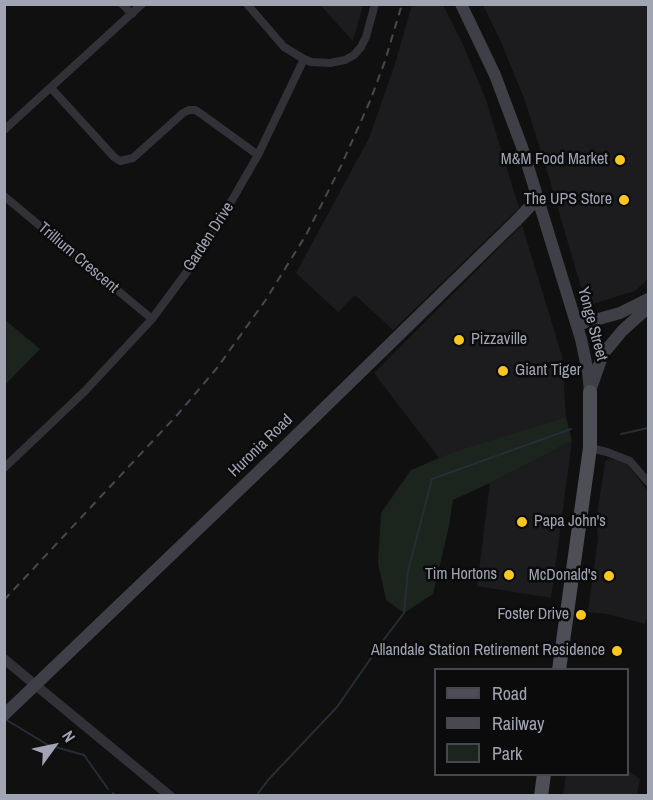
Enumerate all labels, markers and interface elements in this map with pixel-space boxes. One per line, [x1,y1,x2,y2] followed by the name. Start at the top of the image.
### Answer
[501,150,608,170] place label: M&M Food Market
[613,153,627,167] marker: M&M Food Market
[524,190,612,210] place label: The UPS Store
[617,193,631,207] marker: The UPS Store
[180,199,238,275] street label: Garden Drive
[34,219,122,297] street label: Trillium Crescent
[573,285,611,363] street label: Yonge Street
[471,330,527,350] place label: Pizzaville
[452,333,466,347] marker: Pizzaville
[515,361,581,381] place label: Giant Tiger
[496,364,510,378] marker: Giant Tiger
[225,411,297,481] street label: Huronia Road
[534,512,606,532] place label: Papa John's
[515,515,529,529] marker: Papa John's
[425,565,497,585] place label: Tim Hortons
[529,566,597,586] place label: McDonald's
[502,568,516,582] marker: Tim Hortons
[602,569,616,583] marker: McDonald's
[497,605,569,625] place label: Foster Drive
[574,608,588,622] marker: Foster Drive
[371,641,605,661] place label: Allandale Station Retirement Residence
[610,644,624,658] marker: Allandale Station Retirement Residence
[434,668,629,776] legend
[492,681,527,706] text: Road
[492,711,545,736] text: Railway
[24,716,84,776] north arrow
[57,726,81,746] text: N
[492,741,522,766] text: Park

